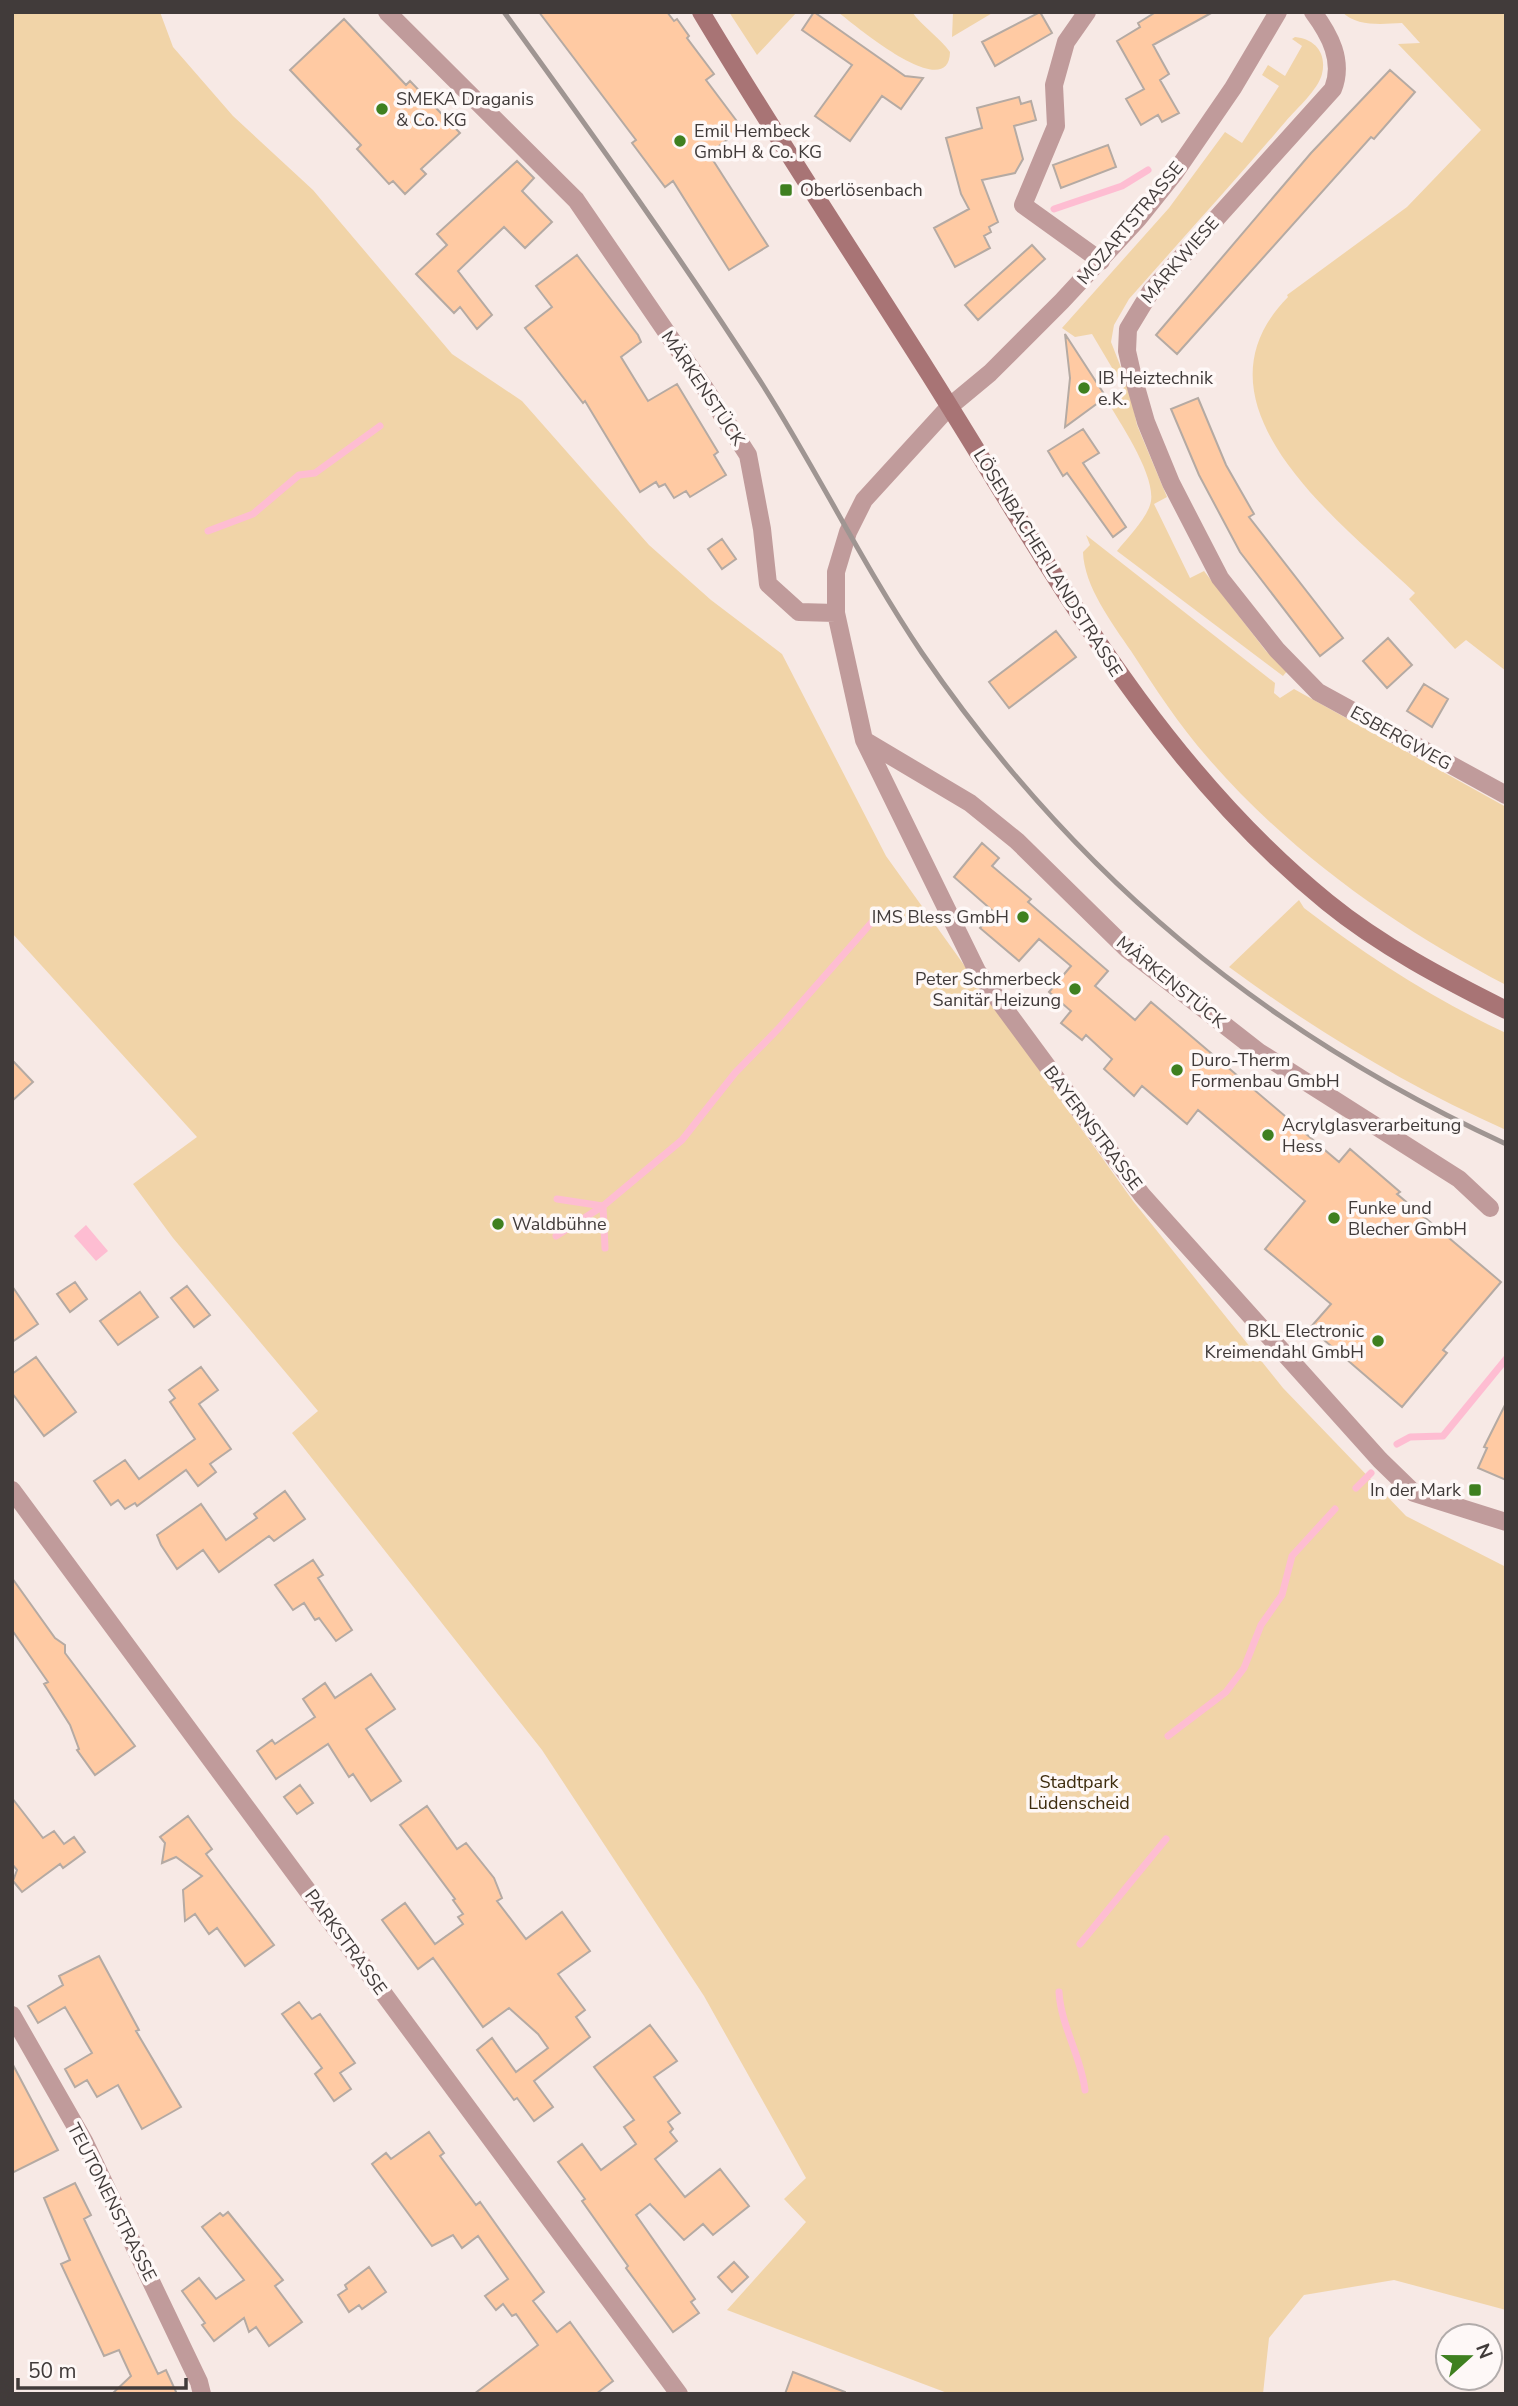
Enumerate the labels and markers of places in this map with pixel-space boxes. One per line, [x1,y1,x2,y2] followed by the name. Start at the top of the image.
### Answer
[396,87,534,132] place label: SMEKA Draganis & Co. KG
[374,101,390,117] marker: SMEKA Draganis & Co. KG
[694,119,822,164] place label: Emil Hembeck GmbH & Co. KG
[672,133,688,149] marker: Emil Hembeck GmbH & Co. KG
[800,178,923,202] place label: Oberlösenbach
[778,182,794,198] marker: Oberlösenbach
[1098,366,1214,411] place label: IB Heiztechnik e.K.
[1076,380,1092,396] marker: IB Heiztechnik e.K.
[872,905,1009,929] place label: IMS Bless GmbH
[1015,909,1031,925] marker: IMS Bless GmbH
[915,967,1062,1012] place label: Peter Schmerbeck Sanitär Heizung
[1067,981,1083,997] marker: Peter Schmerbeck Sanitär Heizung
[1191,1048,1340,1093] place label: Duro-Therm Formenbau GmbH
[1169,1062,1185,1078] marker: Duro-Therm Formenbau GmbH
[1282,1113,1461,1158] place label: Acrylglasverarbeitung Hess
[1260,1127,1276,1143] marker: Acrylglasverarbeitung Hess
[1348,1196,1467,1241] place label: Funke und Blecher GmbH
[1326,1210,1342,1226] marker: Funke und Blecher GmbH
[512,1212,607,1236] place label: Waldbühne
[490,1216,506,1232] marker: Waldbühne
[1205,1319,1364,1364] place label: BKL Electronic Kreimendahl GmbH
[1370,1333,1386,1349] marker: BKL Electronic Kreimendahl GmbH
[1370,1478,1462,1502] place label: In der Mark
[1467,1482,1483,1498] marker: In der Mark

